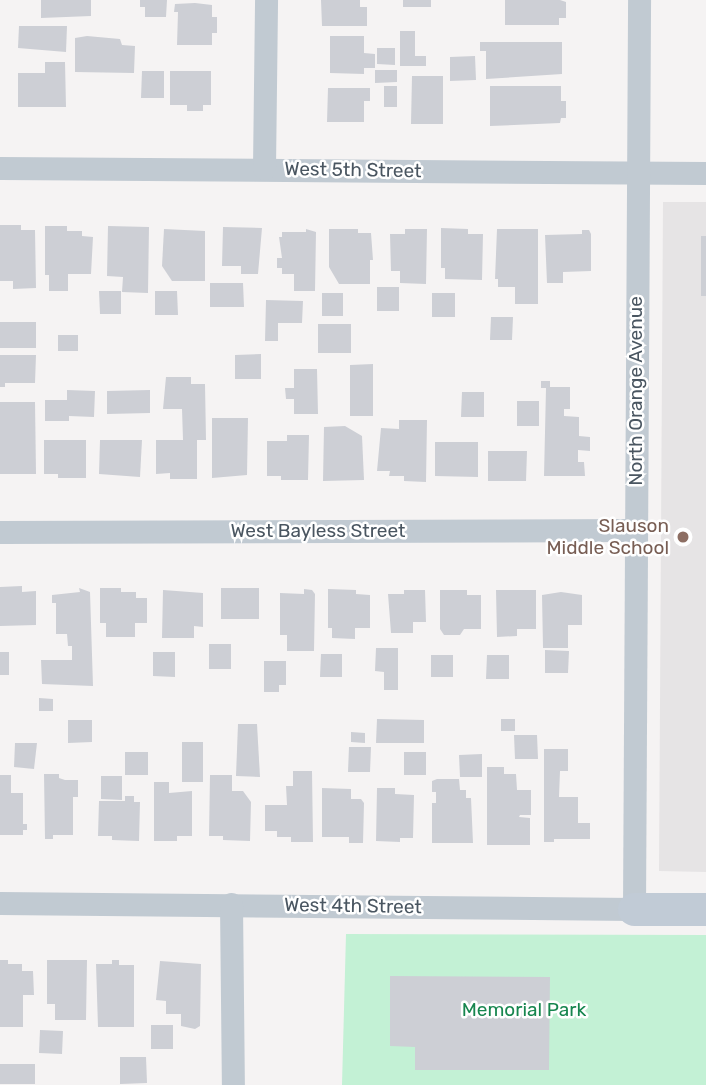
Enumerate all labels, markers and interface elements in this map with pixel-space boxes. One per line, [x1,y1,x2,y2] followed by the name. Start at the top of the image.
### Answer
[284,157,422,183] street label: West 5th Street
[625,296,647,486] street label: North Orange Avenue
[546,515,669,559] place label: Slauson Middle School
[231,520,405,542] street label: West Bayless Street
[675,529,691,545] marker: Slauson Middle School
[284,893,422,919] street label: West 4th Street
[462,999,586,1021] park label: Memorial Park

